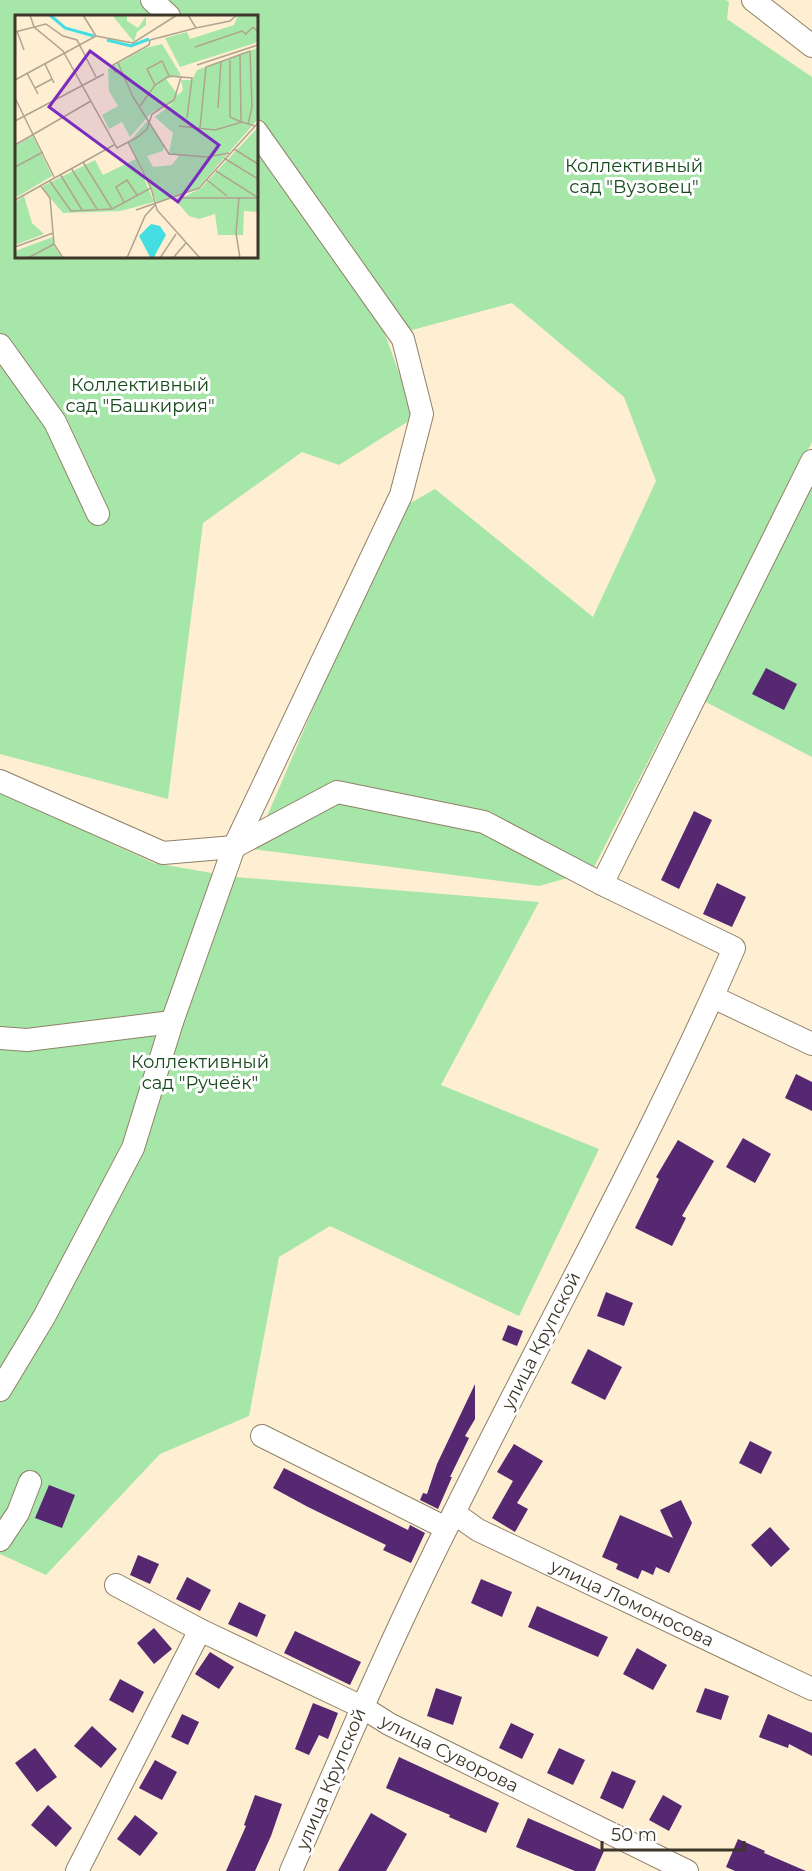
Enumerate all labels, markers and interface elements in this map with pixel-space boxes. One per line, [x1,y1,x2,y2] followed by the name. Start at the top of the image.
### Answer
[15,15,258,258] inset map
[565,155,703,198] park label: Коллективный сад "Вузовец"
[65,374,215,417] park label: Коллективный сад "Башкирия"
[131,1051,269,1094] park label: Коллективный сад "Ручеёк"
[496,1268,585,1414] street label: улица Крупской
[546,1555,717,1652] street label: улица Ломоносова
[291,1705,371,1854] street label: улица Крупской
[375,1710,522,1797] street label: улица Суворова
[602,1814,744,1852] scale bar
[611,1824,657,1846] text: 50 m

